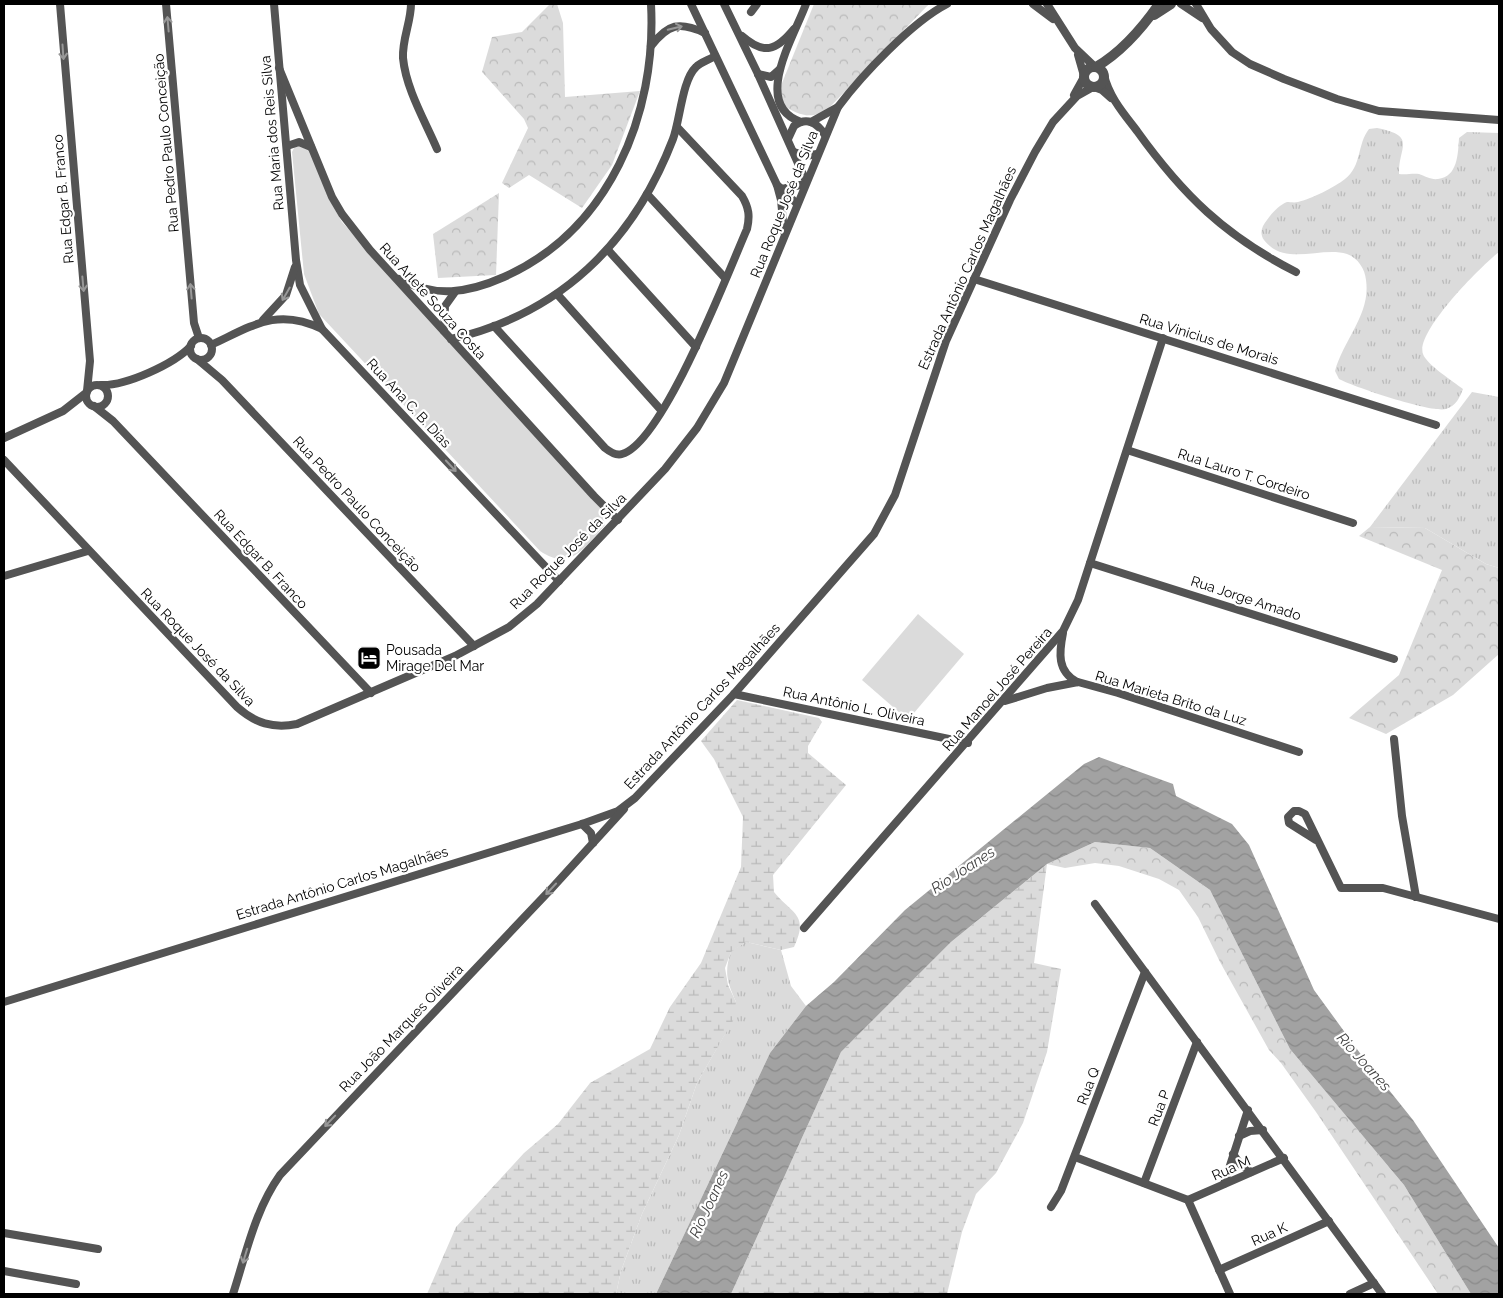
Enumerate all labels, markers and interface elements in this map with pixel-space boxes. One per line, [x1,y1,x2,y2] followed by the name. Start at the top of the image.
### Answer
[163,17,172,33] one-way arrow
[667,23,683,32] one-way arrow
[59,44,68,60] one-way arrow
[150,53,182,233] street label: Rua Pedro Paulo Conceição
[257,55,287,211] street label: Rua Maria dos Reis Silva
[747,128,821,280] street label: Rua Roque José da Silva
[49,134,77,264] street label: Rua Edgar B. Franco
[915,164,1019,372] street label: Estrada Antônio Carlos Magalhães
[377,240,489,362] street label: Rua Arlete Souza Costa
[78,276,88,292] one-way arrow
[186,283,196,299] one-way arrow
[280,286,290,300] one-way arrow
[1138,310,1281,368] street label: Rua Vinicius de Morais
[364,355,454,451] street label: Rua Ana C. B. Dias
[290,433,424,575] street label: Rua Pedro Paulo Conceição
[1176,445,1312,503] street label: Rua Lauro T. Cordeiro
[445,460,457,472] one-way arrow
[507,490,629,612] street label: Rua Roque José da Silva
[211,506,311,612] street label: Rua Edgar B. Franco
[1189,573,1303,623] street label: Rua Jorge Amado
[138,585,258,709] street label: Rua Roque José da Silva
[621,620,783,792] street label: Estrada Antônio Carlos Magalhães
[939,624,1055,754] street label: Rua Manoel José Pereira
[386,642,484,674] place label: Pousada Mirage Del Mar
[356,645,382,671] hotel icon: Pousada Mirage Del Mar
[1093,667,1249,729] street label: Rua Marieta Brito da Luz
[782,683,926,729] street label: Rua Antônio L. Oliveira
[234,843,450,923] street label: Estrada Antônio Carlos Magalhães
[928,843,998,897] water label: Rio Joanes
[545,883,557,896] one-way arrow
[336,961,466,1095] street label: Rua João Marques Oliveira
[1333,1029,1395,1095] water label: Rio Joanes
[1074,1065,1102,1107] street label: Rua Q
[1145,1087,1173,1128] street label: Rua P
[324,1114,336,1127] one-way arrow
[1209,1152,1253,1184] street label: Rua M
[686,1167,732,1241] water label: Rio Joanes
[1249,1219,1289,1249] street label: Rua K
[240,1247,250,1263] one-way arrow

